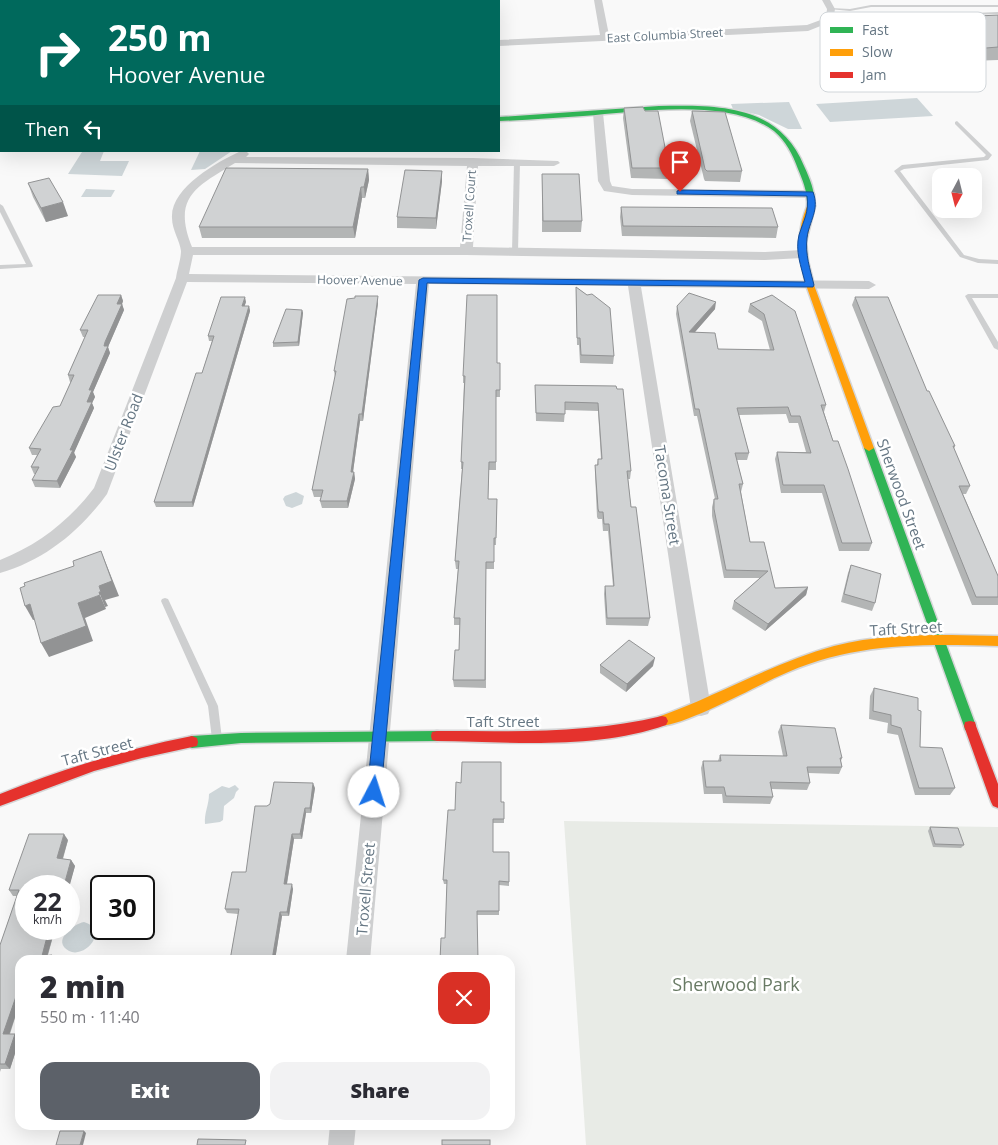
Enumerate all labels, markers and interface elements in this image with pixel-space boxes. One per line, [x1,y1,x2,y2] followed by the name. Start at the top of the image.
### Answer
[820,12,986,92] legend
[108,14,212,61] text: 250 m
[25,20,90,85] icon: right
[862,20,889,39] text: Fast
[606,23,724,47] street label: East Columbia Street
[862,42,893,61] text: Slow
[108,59,265,89] text: Hoover Avenue
[860,65,887,84] text: Jam
[79,115,107,143] icon: left
[25,116,69,142] text: Then
[659,141,701,192] pin
[666,148,694,176] icon: arrive
[932,168,982,218] north arrow
[932,168,982,218] map controls
[458,169,480,243] street label: Troxell Court
[317,271,403,289] street label: Hoover Avenue
[99,390,147,474] street label: Ulster Road
[873,436,931,552] street label: Sherwood Street
[650,444,686,546] street label: Tacoma Street
[869,616,943,640] street label: Taft Street
[467,711,539,731] street label: Taft Street
[59,732,135,770] street label: Taft Street
[347,765,399,817] position arrow
[351,842,379,936] street label: Troxell Street
[90,875,155,940] speed limit sign: 30
[33,884,62,918] text: 22
[33,911,62,928] text: km/h
[40,966,125,1007] text: 2 min
[438,972,490,1024] button: close
[672,972,800,996] park label: Sherwood Park
[40,1006,140,1028] text: 550 m · 11:40
[40,1062,260,1120] button: Exit
[270,1062,490,1120] button: Share

